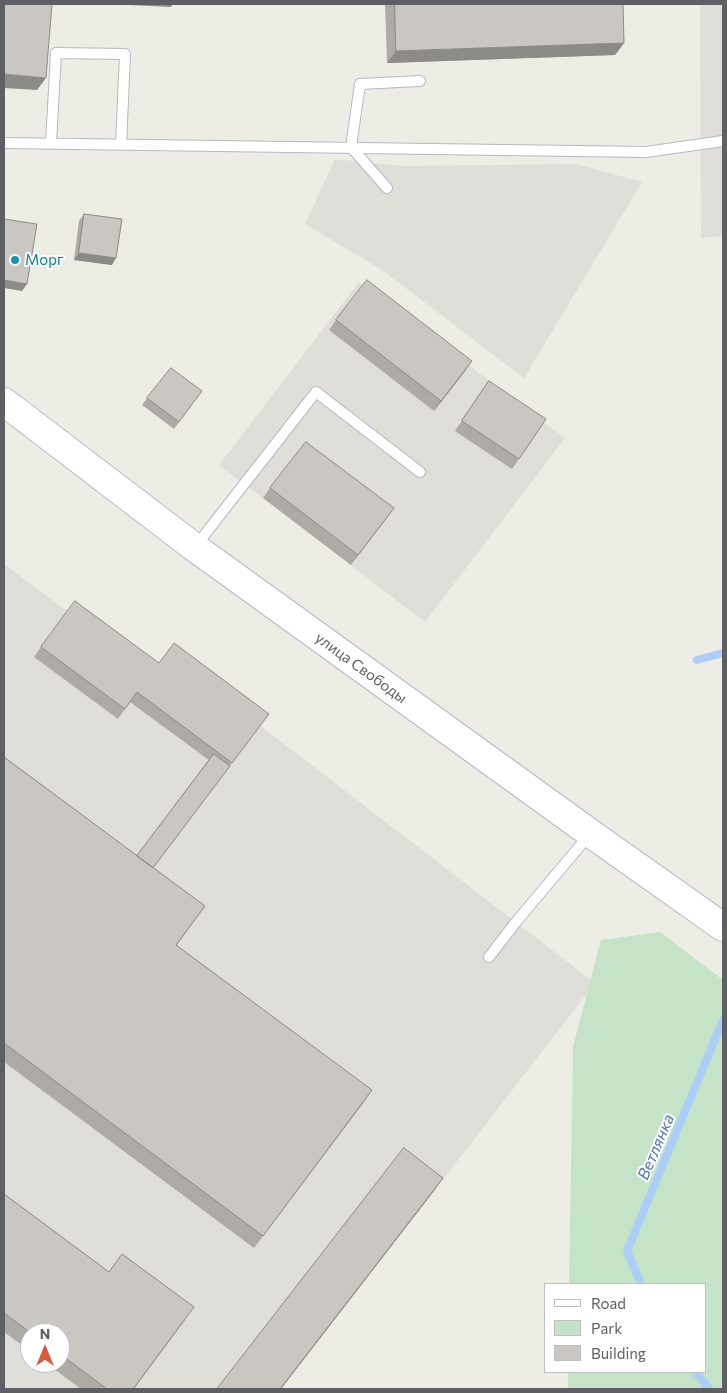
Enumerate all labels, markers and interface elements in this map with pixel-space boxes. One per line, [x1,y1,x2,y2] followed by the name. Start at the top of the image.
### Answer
[25,251,64,269] place label: Морг
[9,254,21,266] marker: Морг
[312,629,410,707] street label: улица Свободы
[634,1111,678,1183] water label: Ветлянка
[544,1283,707,1373] legend
[591,1294,626,1312] text: Road
[591,1319,622,1337] text: Park
[20,1323,70,1373] north arrow
[40,1325,50,1342] text: N
[591,1344,646,1362] text: Building

